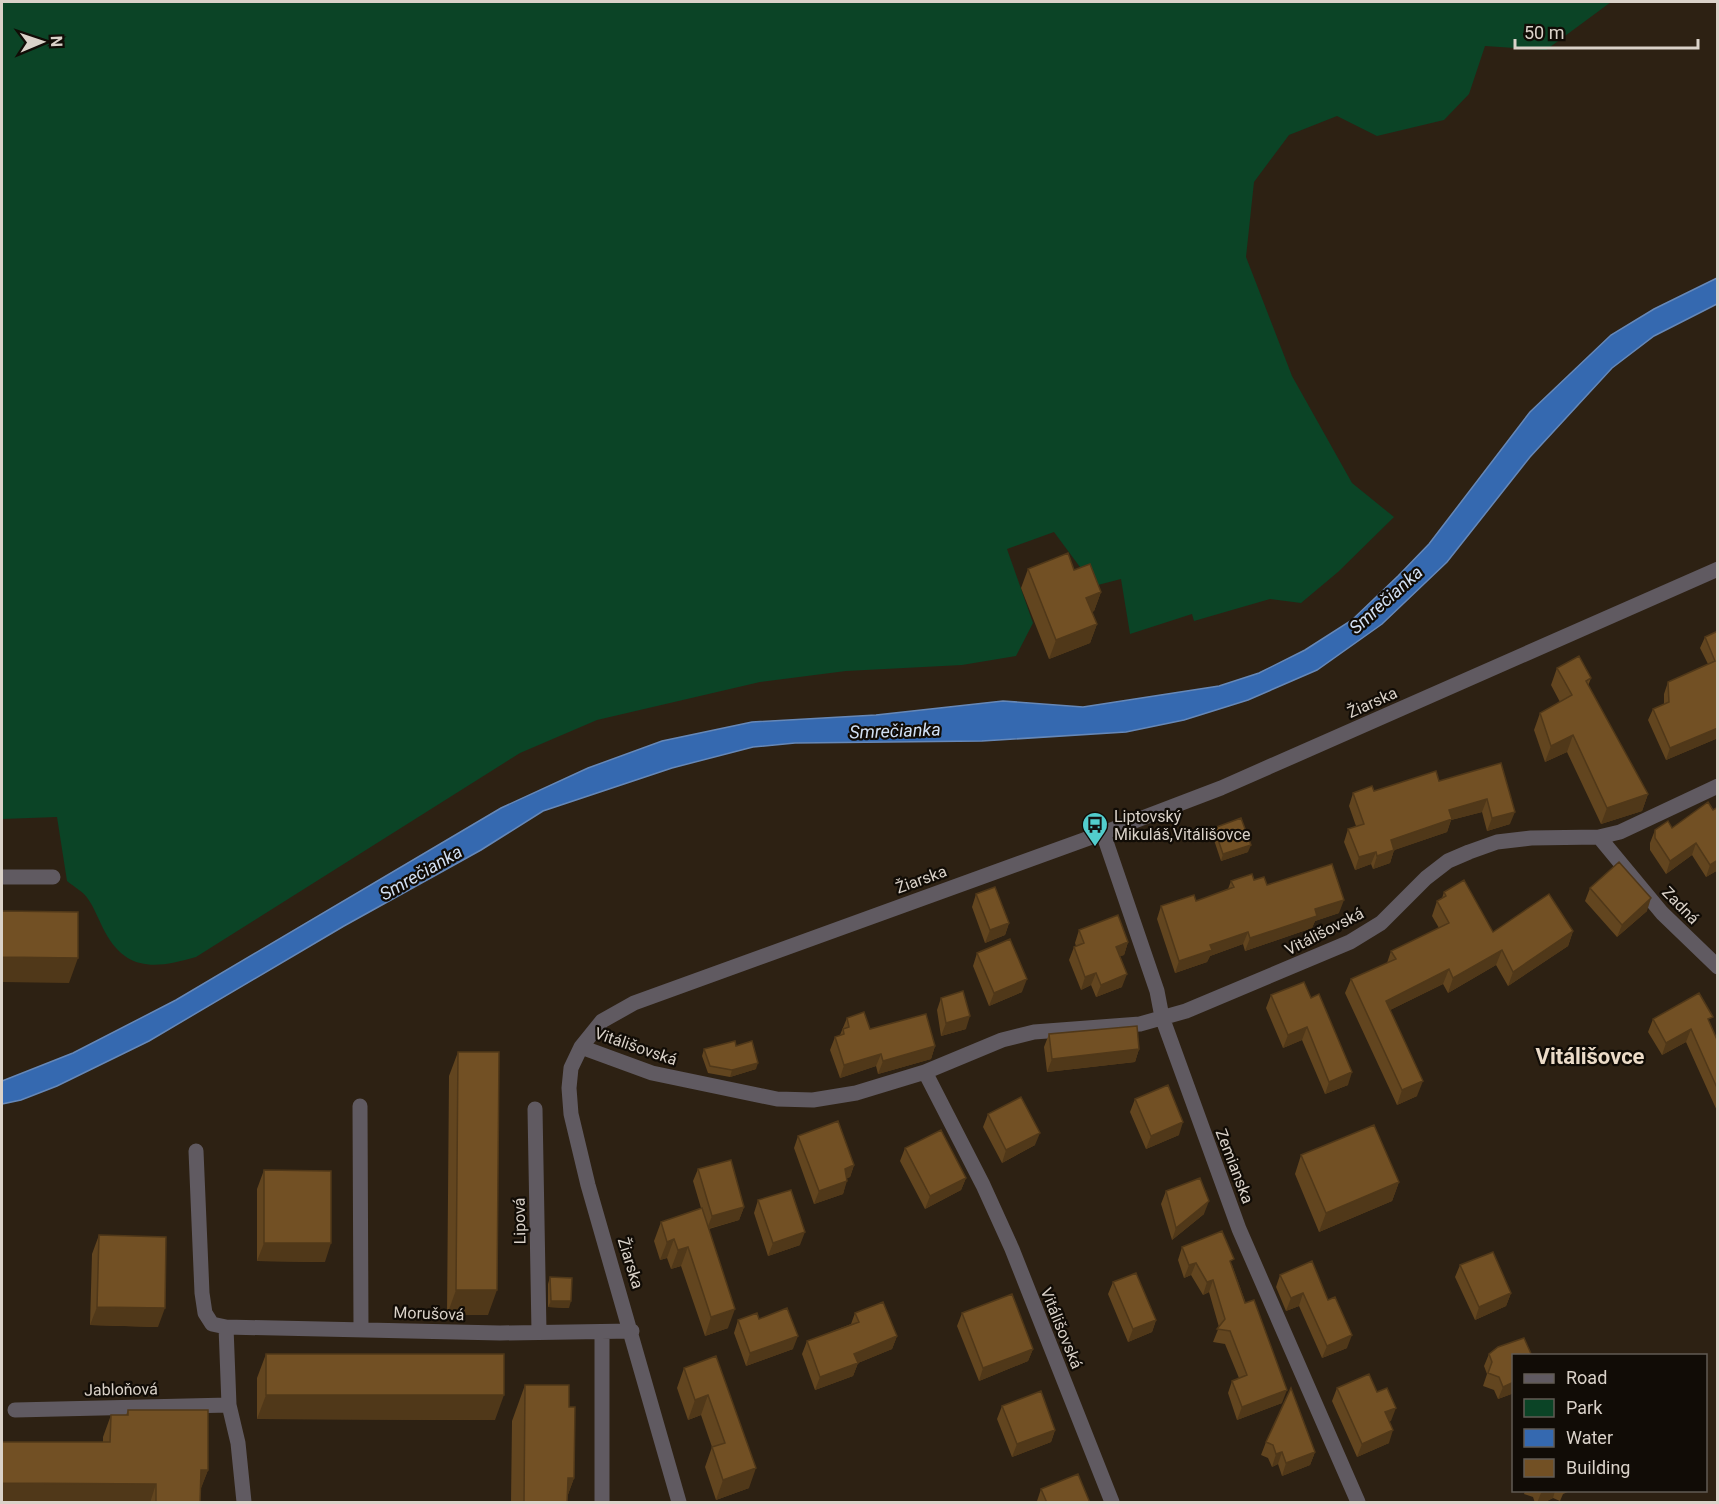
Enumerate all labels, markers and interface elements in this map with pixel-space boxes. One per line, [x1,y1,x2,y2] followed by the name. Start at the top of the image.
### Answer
[12,12,72,72] north arrow
[1515,12,1698,50] scale bar
[1524,22,1564,43] text: 50 m
[47,36,66,47] text: N
[1345,561,1427,638] water label: Smrečianka
[1344,683,1400,722] street label: Žiarska
[849,718,941,743] water label: Smrečianka
[1114,807,1250,844] place label: Liptovský Mikuláš,Vitálišovce
[1080,810,1110,848] bus stop icon: Liptovský Mikuláš,Vitálišovce
[376,841,466,905] water label: Smrečianka
[893,862,949,897] street label: Žiarska
[1658,883,1703,928] street label: Zadná
[1282,903,1367,959] street label: Vitálišovská
[592,1024,680,1069] street label: Vitálišovská
[1536,1044,1645,1069] district label: Vitálišovce
[1212,1126,1257,1206] street label: Zemianska
[510,1197,529,1245] street label: Lipová
[614,1235,647,1291] street label: Žiarska
[1037,1285,1086,1372] street label: Vitálišovská
[393,1303,465,1324] street label: Morušová
[1512,1354,1707,1492] legend
[1566,1367,1607,1388] text: Road
[84,1379,158,1400] street label: Jabloňová
[1566,1397,1603,1418] text: Park
[1566,1427,1613,1448] text: Water
[1566,1457,1630,1478] text: Building

